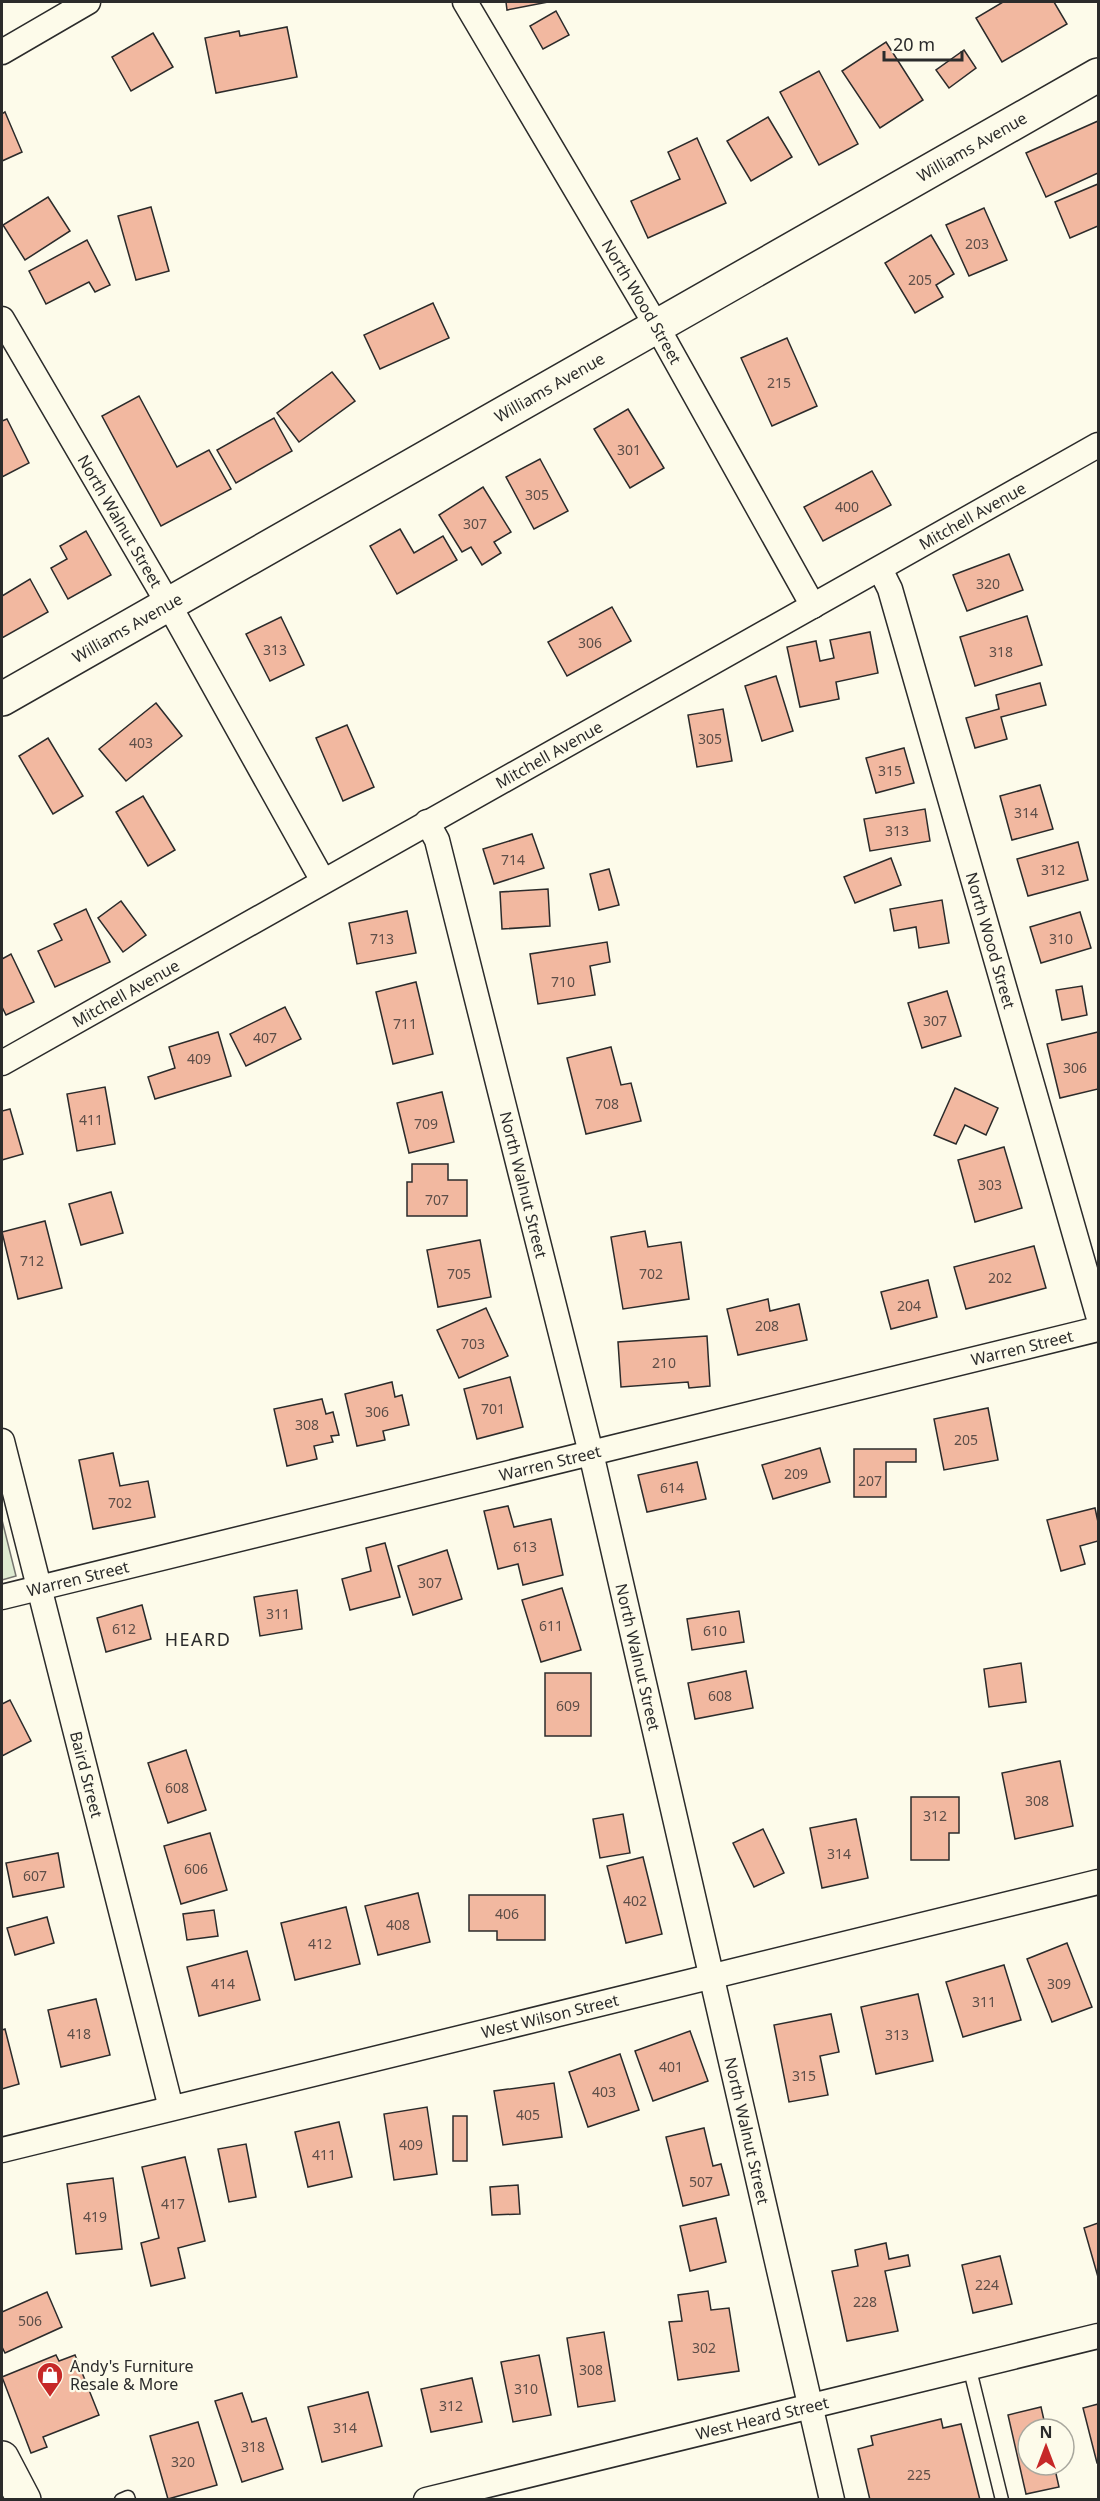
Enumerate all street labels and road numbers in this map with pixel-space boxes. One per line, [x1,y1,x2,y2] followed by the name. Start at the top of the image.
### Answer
[913,107,1031,187] street label: Williams Avenue
[597,235,687,368] street label: North Wood Street
[490,347,609,427] street label: Williams Avenue
[73,451,168,592] street label: North Walnut Street
[915,477,1030,555] street label: Mitchell Avenue
[68,588,186,668] street label: Williams Avenue
[491,716,607,794] street label: Mitchell Avenue
[961,870,1021,1012] street label: North Wood Street
[68,954,183,1032] street label: Mitchell Avenue
[495,1109,553,1261] street label: North Walnut Street
[969,1324,1075,1371] street label: Warren Street
[497,1440,603,1486] street label: Warren Street
[25,1555,131,1602] street label: Warren Street
[610,1581,666,1733] street label: North Walnut Street
[65,1729,108,1820] street label: Baird Street
[479,1989,621,2043] street label: West Wilson Street
[719,2055,775,2207] street label: North Walnut Street
[693,2391,831,2445] street label: West Heard Street

